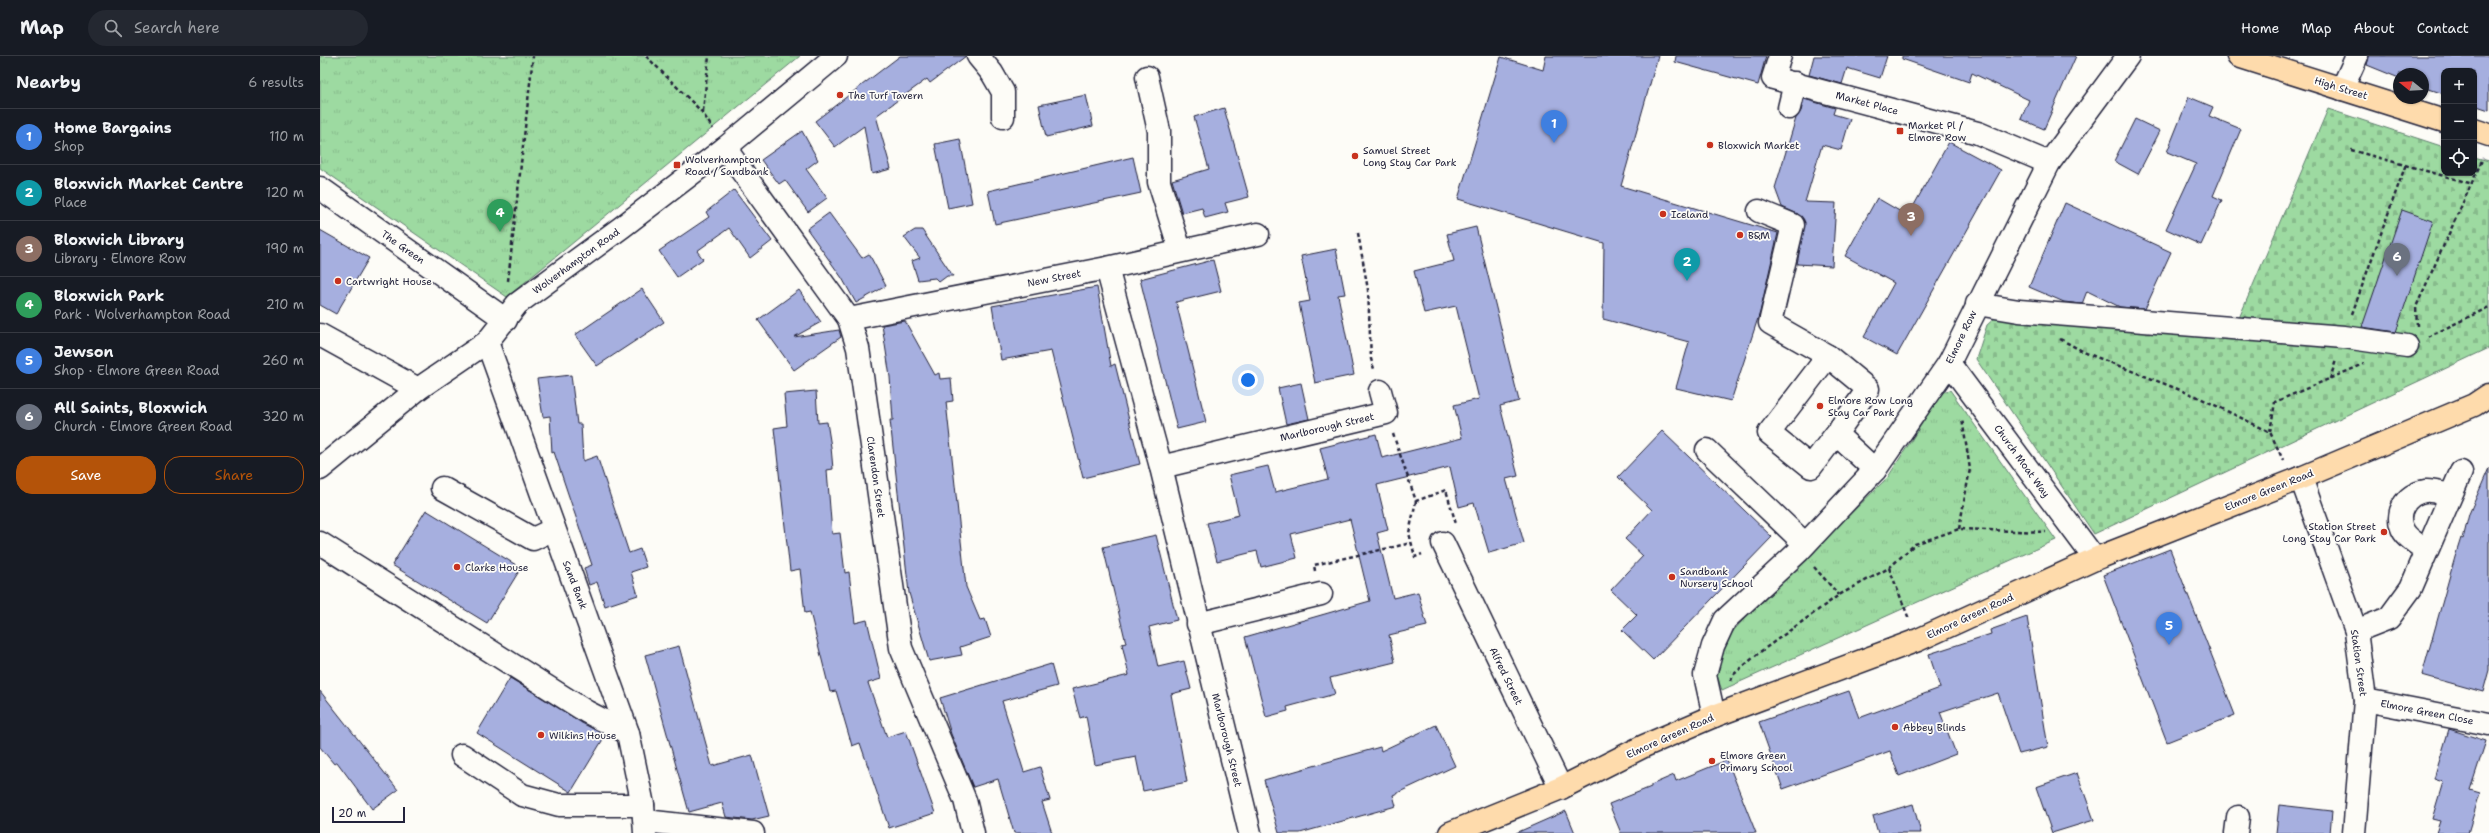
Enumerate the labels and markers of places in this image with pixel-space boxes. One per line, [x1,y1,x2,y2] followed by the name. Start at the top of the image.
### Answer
[848,89,923,102] place label: The Turf Tavern
[835,90,845,100] marker: The Turf Tavern
[1541,110,1567,143] pin: 1
[1908,119,1966,144] place label: Market Pl / Elmore Row
[1895,126,1905,136] marker: Market Pl / Elmore Row
[1718,139,1799,152] place label: Bloxwich Market
[1705,140,1715,150] marker: Bloxwich Market
[1363,144,1457,169] place label: Samuel Street Long Stay Car Park
[1350,151,1360,161] marker: Samuel Street Long Stay Car Park
[685,153,769,178] place label: Wolverhampton Road / Sandbank
[672,160,682,170] marker: Wolverhampton Road / Sandbank
[487,199,513,232] pin: 4
[1898,203,1924,236] pin: 3
[1671,208,1709,221] place label: Iceland
[1658,209,1668,219] marker: Iceland
[1748,229,1770,242] place label: B&M
[1735,230,1745,240] marker: B&M
[2384,243,2410,276] pin: 6
[1674,248,1700,281] pin: 2
[346,275,432,288] place label: Cartwright House
[333,276,343,286] marker: Cartwright House
[1828,394,1913,419] place label: Elmore Row Long Stay Car Park
[1815,401,1825,411] marker: Elmore Row Long Stay Car Park
[2283,520,2376,545] place label: Station Street Long Stay Car Park
[2379,527,2389,537] marker: Station Street Long Stay Car Park
[465,561,529,574] place label: Clarke House
[452,562,462,572] marker: Clarke House
[1680,565,1753,590] place label: Sandbank Nursery School
[1667,572,1677,582] marker: Sandbank Nursery School
[2156,612,2182,645] pin: 5
[1903,721,1966,734] place label: Abbey Blinds
[1890,722,1900,732] marker: Abbey Blinds
[549,729,617,742] place label: Wilkins House
[536,730,546,740] marker: Wilkins House
[1720,749,1792,774] place label: Elmore Green Primary School
[1707,756,1717,766] marker: Elmore Green Primary School

